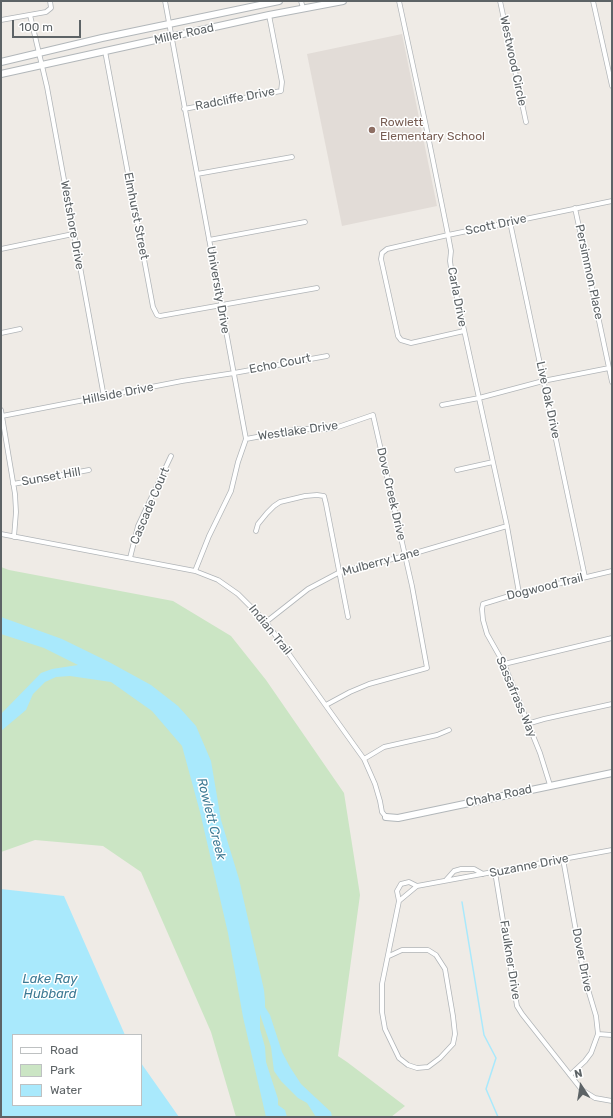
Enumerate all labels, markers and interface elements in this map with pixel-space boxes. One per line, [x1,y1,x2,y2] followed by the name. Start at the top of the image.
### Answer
[14,12,83,38] scale bar
[496,15,530,107] street label: Westwood Circle
[19,20,53,34] text: 100 m
[153,21,215,47] street label: Miller Road
[194,84,276,114] street label: Radcliffe Drive
[380,116,485,144] place label: Rowlett Elementary School
[367,125,377,135] marker: Rowlett Elementary School
[121,171,151,261] street label: Elmhurst Street
[57,179,87,271] street label: Westshore Drive
[464,211,528,239] street label: Scott Drive
[572,223,606,321] street label: Persimmon Place
[203,245,233,335] street label: University Drive
[444,266,470,328] street label: Carla Drive
[248,351,312,377] street label: Echo Court
[533,360,563,440] street label: Live Oak Drive
[81,380,155,408] street label: Hillside Drive
[257,418,339,444] street label: Westlake Drive
[373,446,409,542] street label: Dove Creek Drive
[20,465,82,489] street label: Sunset Hill
[127,465,173,547] street label: Cascade Court
[341,545,421,579] street label: Mulberry Lane
[505,571,585,603] street label: Dogwood Trail
[245,602,295,658] street label: Indian Trail
[493,654,539,740] street label: Sassafrass Way
[193,776,229,862] water label: Rowlett Creek
[465,782,533,810] street label: Chaha Road
[488,851,570,881] street label: Suzanne Drive
[497,919,523,1001] street label: Faulkner Drive
[569,927,595,993] street label: Dover Drive
[22,971,78,1002] water label: Lake Ray Hubbard
[12,1034,142,1106] legend
[50,1043,78,1057] text: Road
[50,1063,75,1077] text: Park
[561,1066,601,1106] north arrow
[573,1067,584,1081] text: N
[50,1083,82,1097] text: Water

